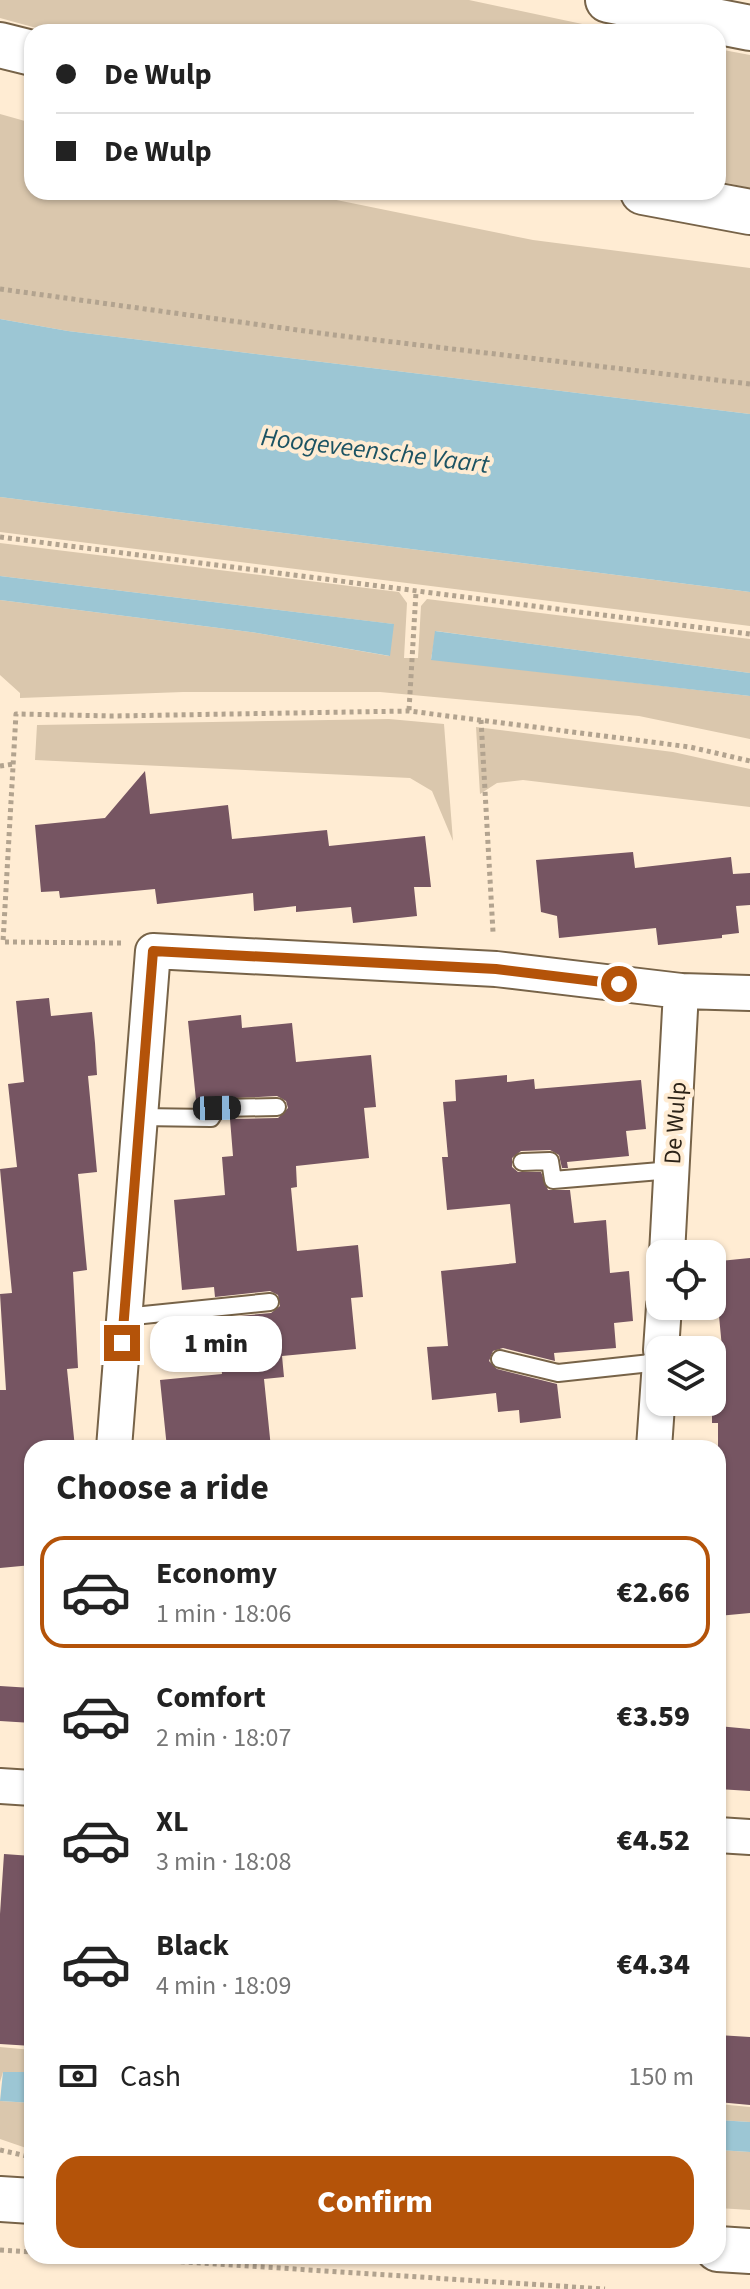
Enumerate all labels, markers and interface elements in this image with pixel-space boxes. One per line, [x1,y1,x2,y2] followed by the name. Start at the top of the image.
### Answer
[104,53,212,96] text: De Wulp
[104,130,212,173] text: De Wulp
[259,418,492,483] water label: Hoogeveensche Vaart
[601,966,637,1002] route start
[655,1081,696,1166] street label: De Wulp
[193,1096,241,1120] car
[646,1240,726,1416] map controls
[646,1240,726,1320] button: locate
[150,1315,282,1371] callout: 1 min
[104,1325,140,1361] route end
[184,1325,248,1362] text: 1 min
[646,1336,726,1416] button: layers
[56,1462,269,1513] text: Choose a ride
[156,1552,277,1595] text: Economy
[60,1556,132,1628] icon: car
[617,1571,690,1614] text: €2.66
[156,1595,291,1632] text: 1 min · 18:06
[156,1676,266,1719] text: Comfort
[60,1680,132,1752] icon: car
[617,1695,690,1738] text: €3.59
[156,1719,291,1756] text: 2 min · 18:07
[156,1800,189,1843] text: XL
[60,1804,132,1876] icon: car
[617,1819,690,1862] text: €4.52
[156,1843,291,1880] text: 3 min · 18:08
[156,1924,229,1967] text: Black
[60,1928,132,2000] icon: car
[617,1943,690,1986] text: €4.34
[156,1967,291,2004] text: 4 min · 18:09
[56,2054,100,2098] icon: cash
[120,2055,181,2098] text: Cash
[628,2058,694,2095] text: 150 m
[56,2156,694,2248] button: Confirm

